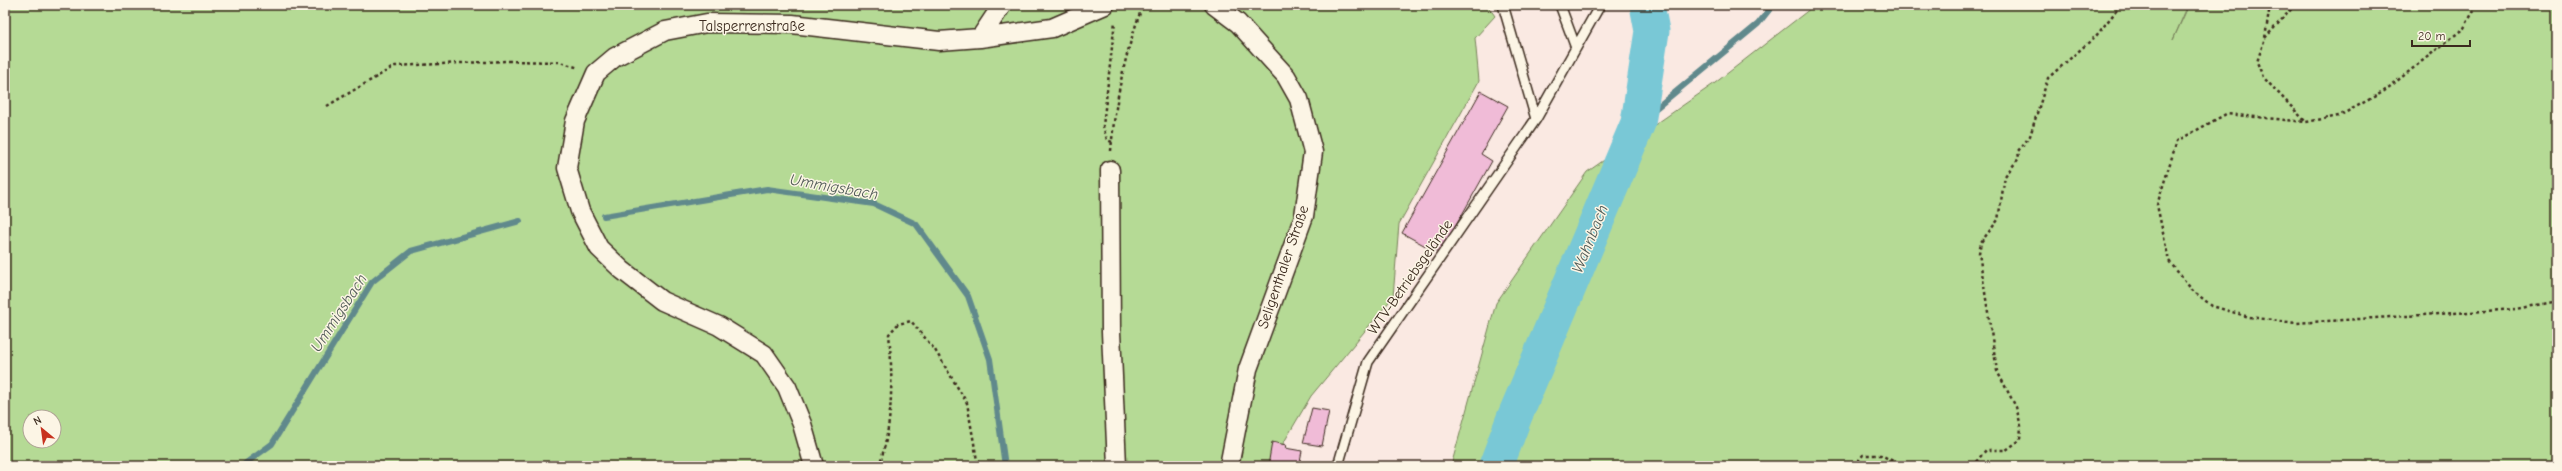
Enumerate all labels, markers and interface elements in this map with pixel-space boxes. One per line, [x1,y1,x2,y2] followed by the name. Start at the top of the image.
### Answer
[699,17,805,35] street label: Talsperrenstraße
[2412,22,2470,48] scale bar
[2418,29,2446,43] text: 20 m
[788,170,880,204] water label: Ummigsbach
[1253,202,1313,331] street label: Seligenthaler Straße
[1568,202,1612,276] water label: Wahnbach
[1364,216,1457,338] street label: WTV-Betriebsgelände
[307,271,371,355] water label: Ummigsbach
[22,409,62,449] north arrow
[31,413,44,428] text: N

